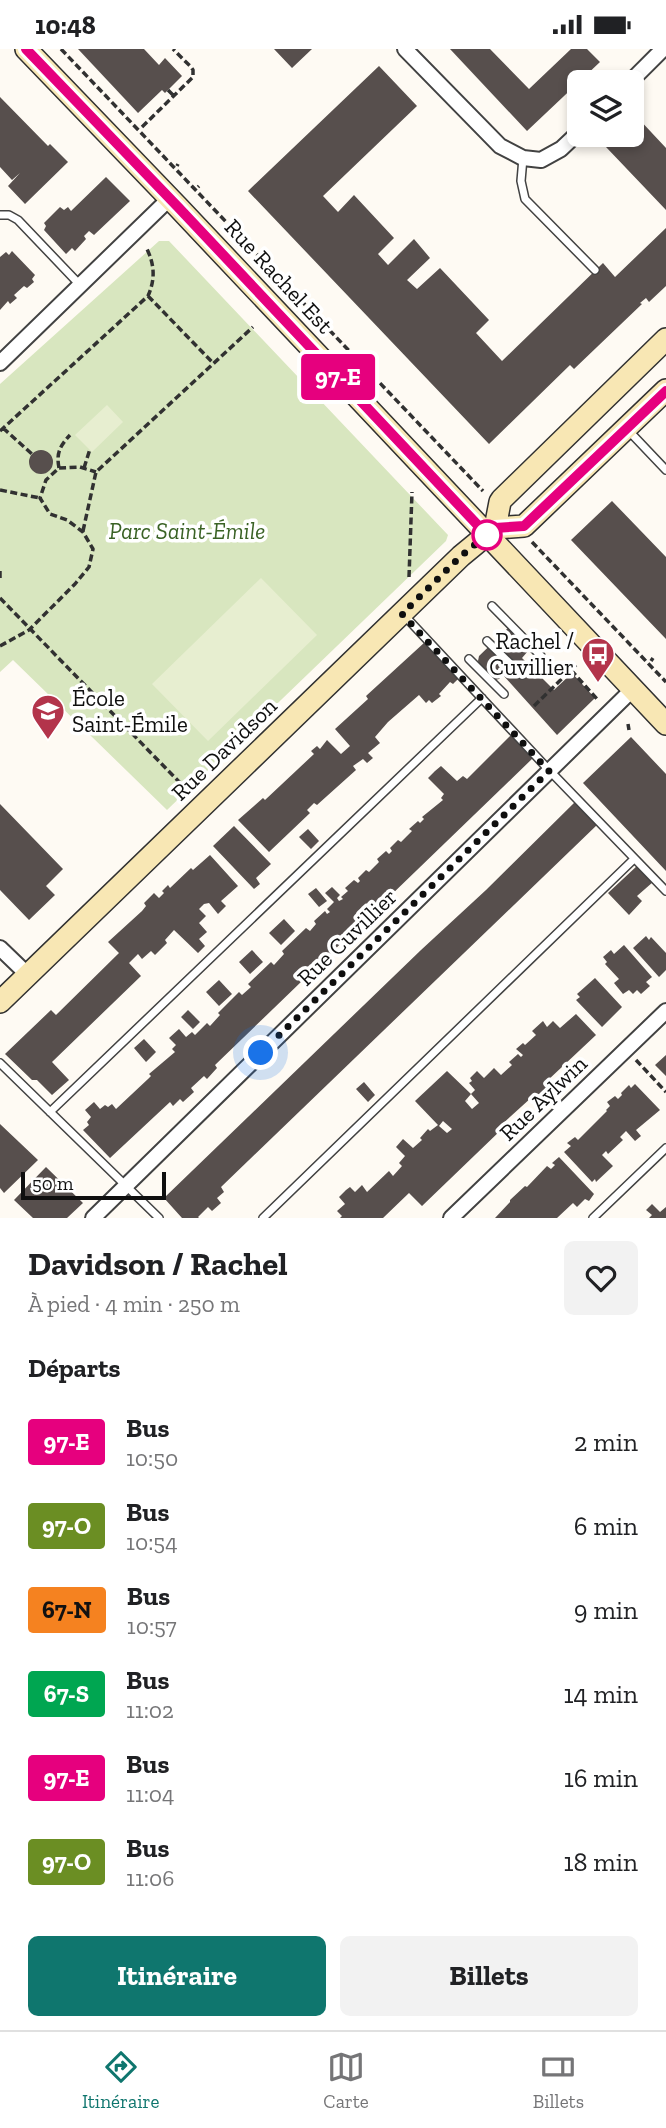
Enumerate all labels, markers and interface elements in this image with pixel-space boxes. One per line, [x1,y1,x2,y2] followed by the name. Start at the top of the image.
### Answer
[35,9,96,41] text: 10:48
[567,70,644,147] map controls
[567,70,644,147] button: layers
[219,213,339,339] street label: Rue Rachel Est
[289,354,387,400] line badge: 97-E
[315,362,361,391] text: 97-E
[109,517,265,545] park label: Parc Saint-Émile
[472,520,502,550] unlabelled marker
[489,627,574,681] place label: Rachel / Cuvillier
[579,635,617,684] bus stop icon: Rachel / Cuvillier
[72,684,188,738] place label: École Saint-Émile
[29,692,67,741] school or university icon: École Saint-Émile
[165,692,283,806] street label: Rue Davidson
[291,883,403,991] street label: Rue Cuvillier
[243,1035,278,1070] your location
[493,1049,593,1147] street label: Rue Aylwin
[21,1169,166,1201] scale bar
[32,1172,73,1195] text: 50 m
[564,1241,638,1315] button: heart
[28,1244,288,1283] text: Davidson / Rachel
[28,1290,240,1318] text: À pied · 4 min · 250 m
[28,1352,120,1384] text: Départs
[126,1412,169,1444] text: Bus
[574,1426,638,1458] text: 2 min
[44,1427,89,1456] text: 97-E
[126,1444,178,1472] text: 10:50
[126,1496,169,1528] text: Bus
[574,1510,638,1542] text: 6 min
[42,1511,91,1540] text: 97-O
[126,1528,178,1556] text: 10:54
[127,1580,170,1612] text: Bus
[574,1594,638,1626] text: 9 min
[42,1595,92,1624] text: 67-N
[127,1612,177,1640] text: 10:57
[126,1664,169,1696] text: Bus
[563,1678,638,1710] text: 14 min
[44,1679,89,1708] text: 67-S
[126,1696,174,1724] text: 11:02
[126,1748,169,1780] text: Bus
[564,1762,638,1794] text: 16 min
[44,1763,89,1792] text: 97-E
[126,1780,175,1808] text: 11:04
[126,1832,169,1864] text: Bus
[563,1846,638,1878] text: 18 min
[42,1847,91,1876] text: 97-O
[126,1864,174,1892] text: 11:06
[28,1936,326,2016] button: Itinéraire
[340,1936,638,2016] button: Billets
[82,2048,159,2113] tab: Itinéraire
[323,2048,369,2113] tab: Carte
[533,2048,584,2113] tab: Billets

